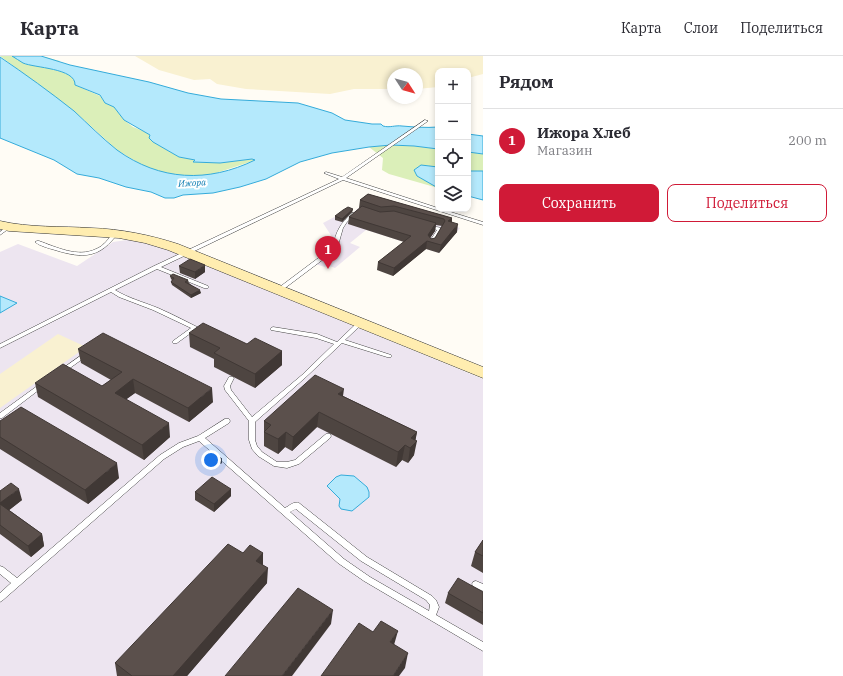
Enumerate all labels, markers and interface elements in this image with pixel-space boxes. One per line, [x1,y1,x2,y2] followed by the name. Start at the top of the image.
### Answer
[20,16,79,40] text: Карта
[621,19,662,37] text: Карта
[684,19,718,37] text: Слои
[740,19,823,37] text: Поделиться
[387,68,423,104] north arrow
[435,68,471,212] map controls
[435,68,471,104] button: +
[499,71,554,93] text: Рядом
[435,104,471,140] button: −
[537,123,631,142] text: Ижора Хлеб
[508,132,516,149] text: 1
[788,132,827,149] text: 200 m
[435,140,471,176] button: locate
[537,142,593,159] text: Магазин
[177,176,206,189] water label: Ижора
[435,176,471,212] button: layers
[499,184,659,222] button: Сохранить
[667,184,827,222] button: Поделиться
[315,236,341,269] pin: 1
[201,450,221,470] your location

